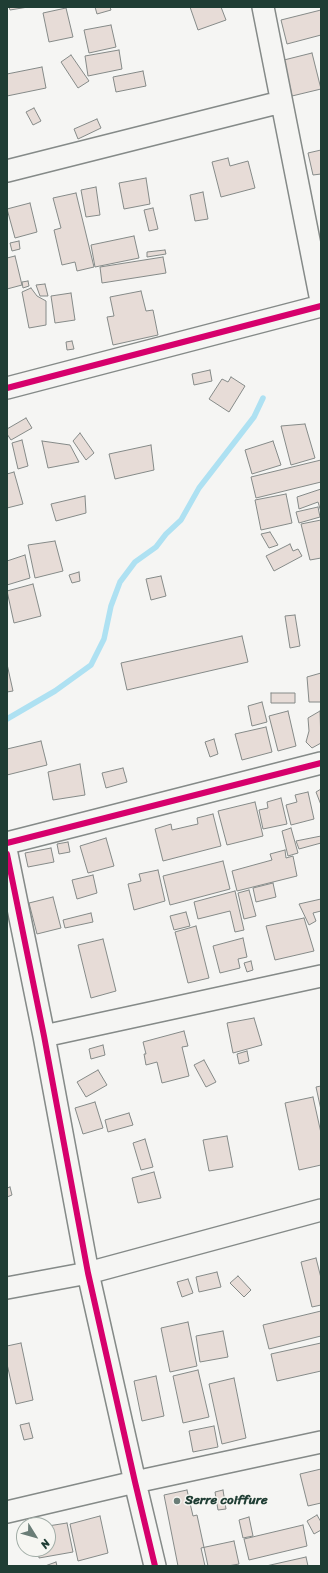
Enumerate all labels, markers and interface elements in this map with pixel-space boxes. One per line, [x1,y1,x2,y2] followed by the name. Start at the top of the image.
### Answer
[185,1493,268,1509] place label: Serre coiffure
[172,1496,182,1506] marker: Serre coiffure
[16,1517,56,1557] north arrow
[35,1535,55,1553] text: N

